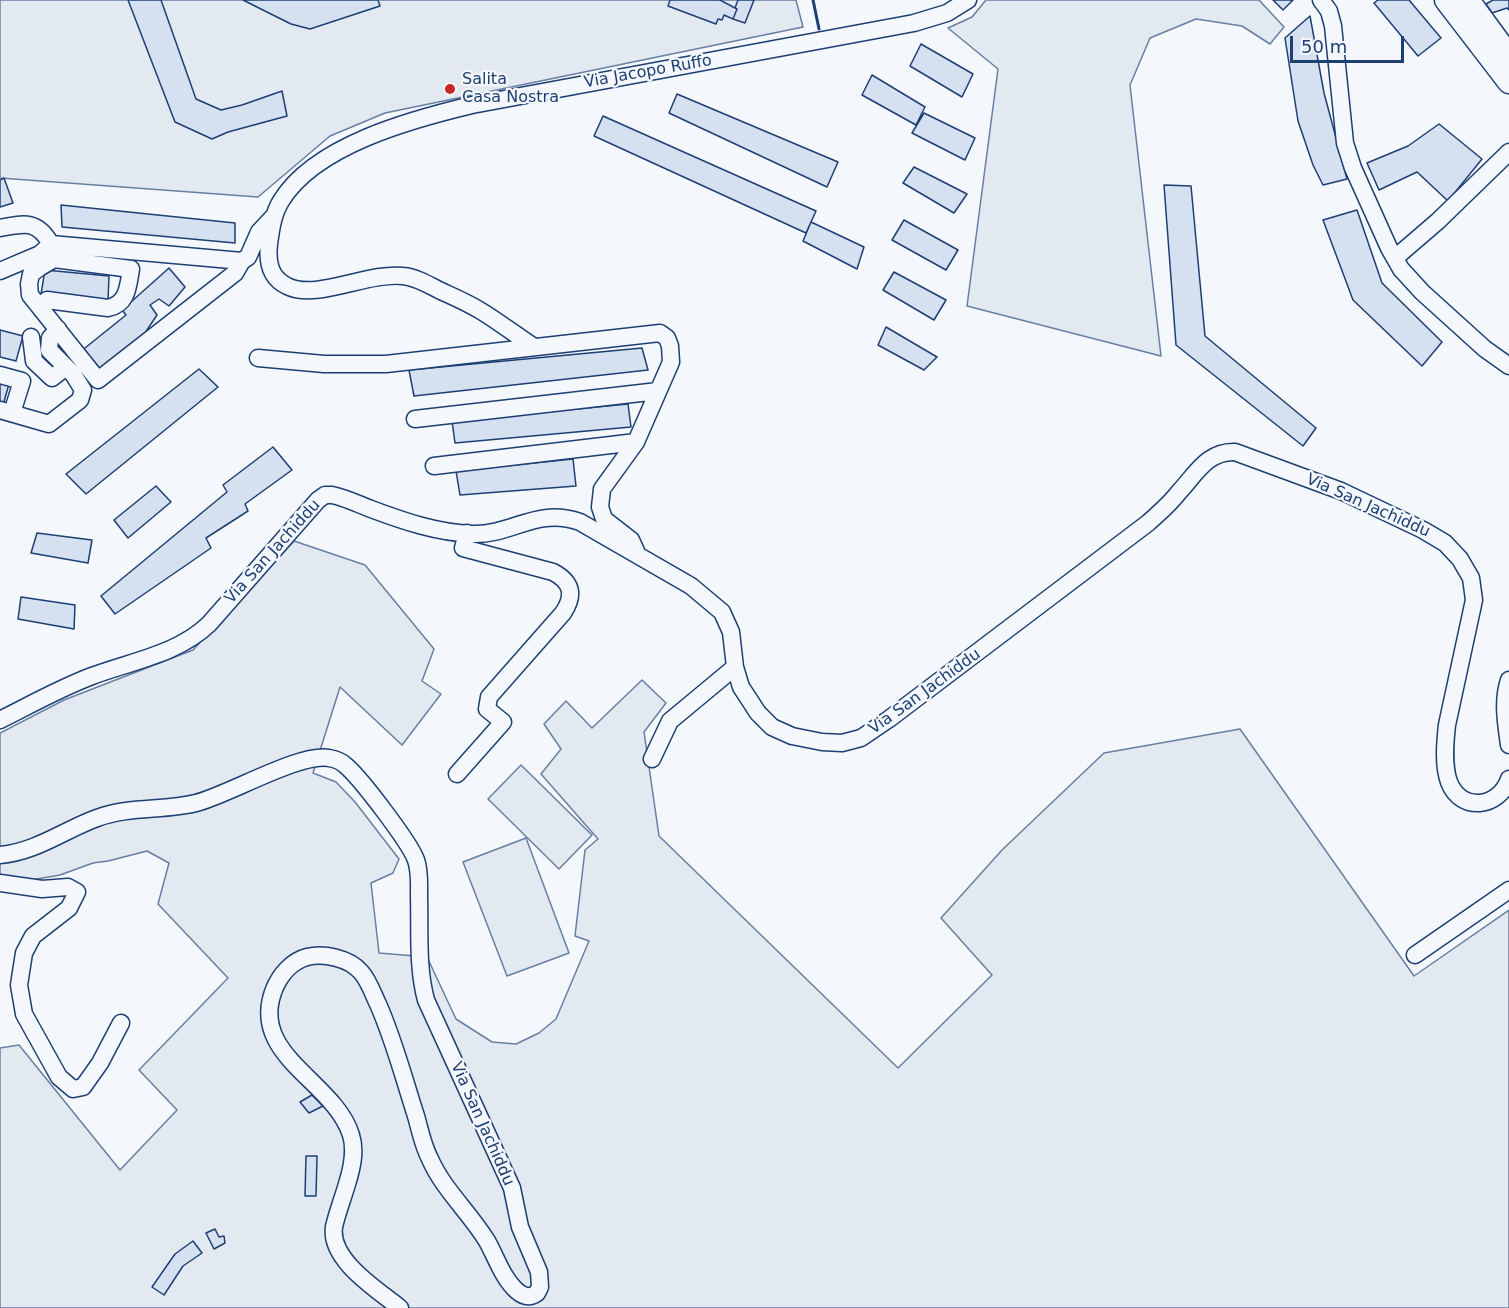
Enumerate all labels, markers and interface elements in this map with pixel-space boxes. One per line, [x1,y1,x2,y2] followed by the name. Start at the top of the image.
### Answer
[1293,24,1407,62] scale bar
[1301,36,1347,57] text: 50 m
[583,51,713,93] street label: Via Jacopo Ruffo
[462,70,559,108] place label: Salita Casa Nostra
[443,82,457,96] marker: Salita Casa Nostra
[1303,470,1433,542] street label: Via San Jachiddu
[221,496,325,608] street label: Via San Jachiddu
[865,645,985,739] street label: Via San Jachiddu
[446,1059,518,1189] street label: Via San Jachiddu

